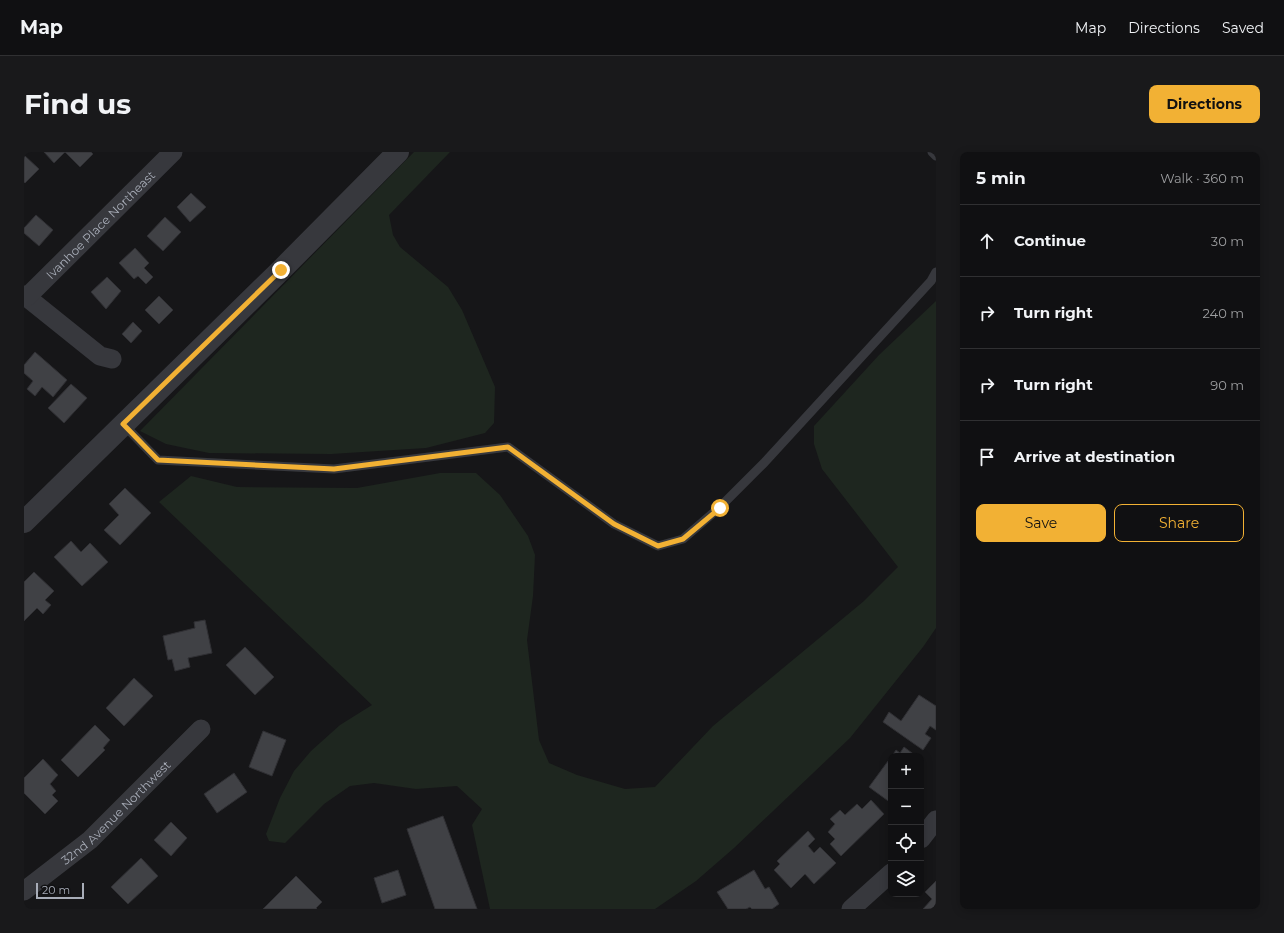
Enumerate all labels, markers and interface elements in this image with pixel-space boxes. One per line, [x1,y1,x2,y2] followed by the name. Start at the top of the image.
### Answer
[20,16,63,39] text: Map
[1075,19,1106,37] text: Map
[1128,19,1200,37] text: Directions
[1222,19,1264,37] text: Saved
[1149,85,1260,123] button: Directions
[24,87,131,121] text: Find us
[43,167,158,282] street label: Ivanhoe Place Northeast
[976,168,1026,188] text: 5 min
[1160,170,1244,186] text: Walk · 360 m
[976,230,998,252] icon: ahead
[1014,231,1086,250] text: Continue
[1211,233,1244,249] text: 30 m
[272,261,290,279] route end
[976,302,998,324] icon: right
[1014,303,1093,322] text: Turn right
[1203,305,1244,321] text: 240 m
[976,374,998,396] icon: right
[1014,375,1093,394] text: Turn right
[1210,377,1244,393] text: 90 m
[976,446,998,468] icon: arrive
[1014,447,1175,466] text: Arrive at destination
[711,499,729,517] route start
[976,504,1106,542] button: Save
[1114,504,1244,542] button: Share
[888,753,924,897] map controls
[888,753,924,789] button: +
[58,757,173,867] street label: 32nd Avenue Northwest
[888,789,924,825] button: −
[888,825,924,861] button: locate
[888,861,924,897] button: layers
[36,881,84,900] scale bar
[42,883,70,897] text: 20 m

